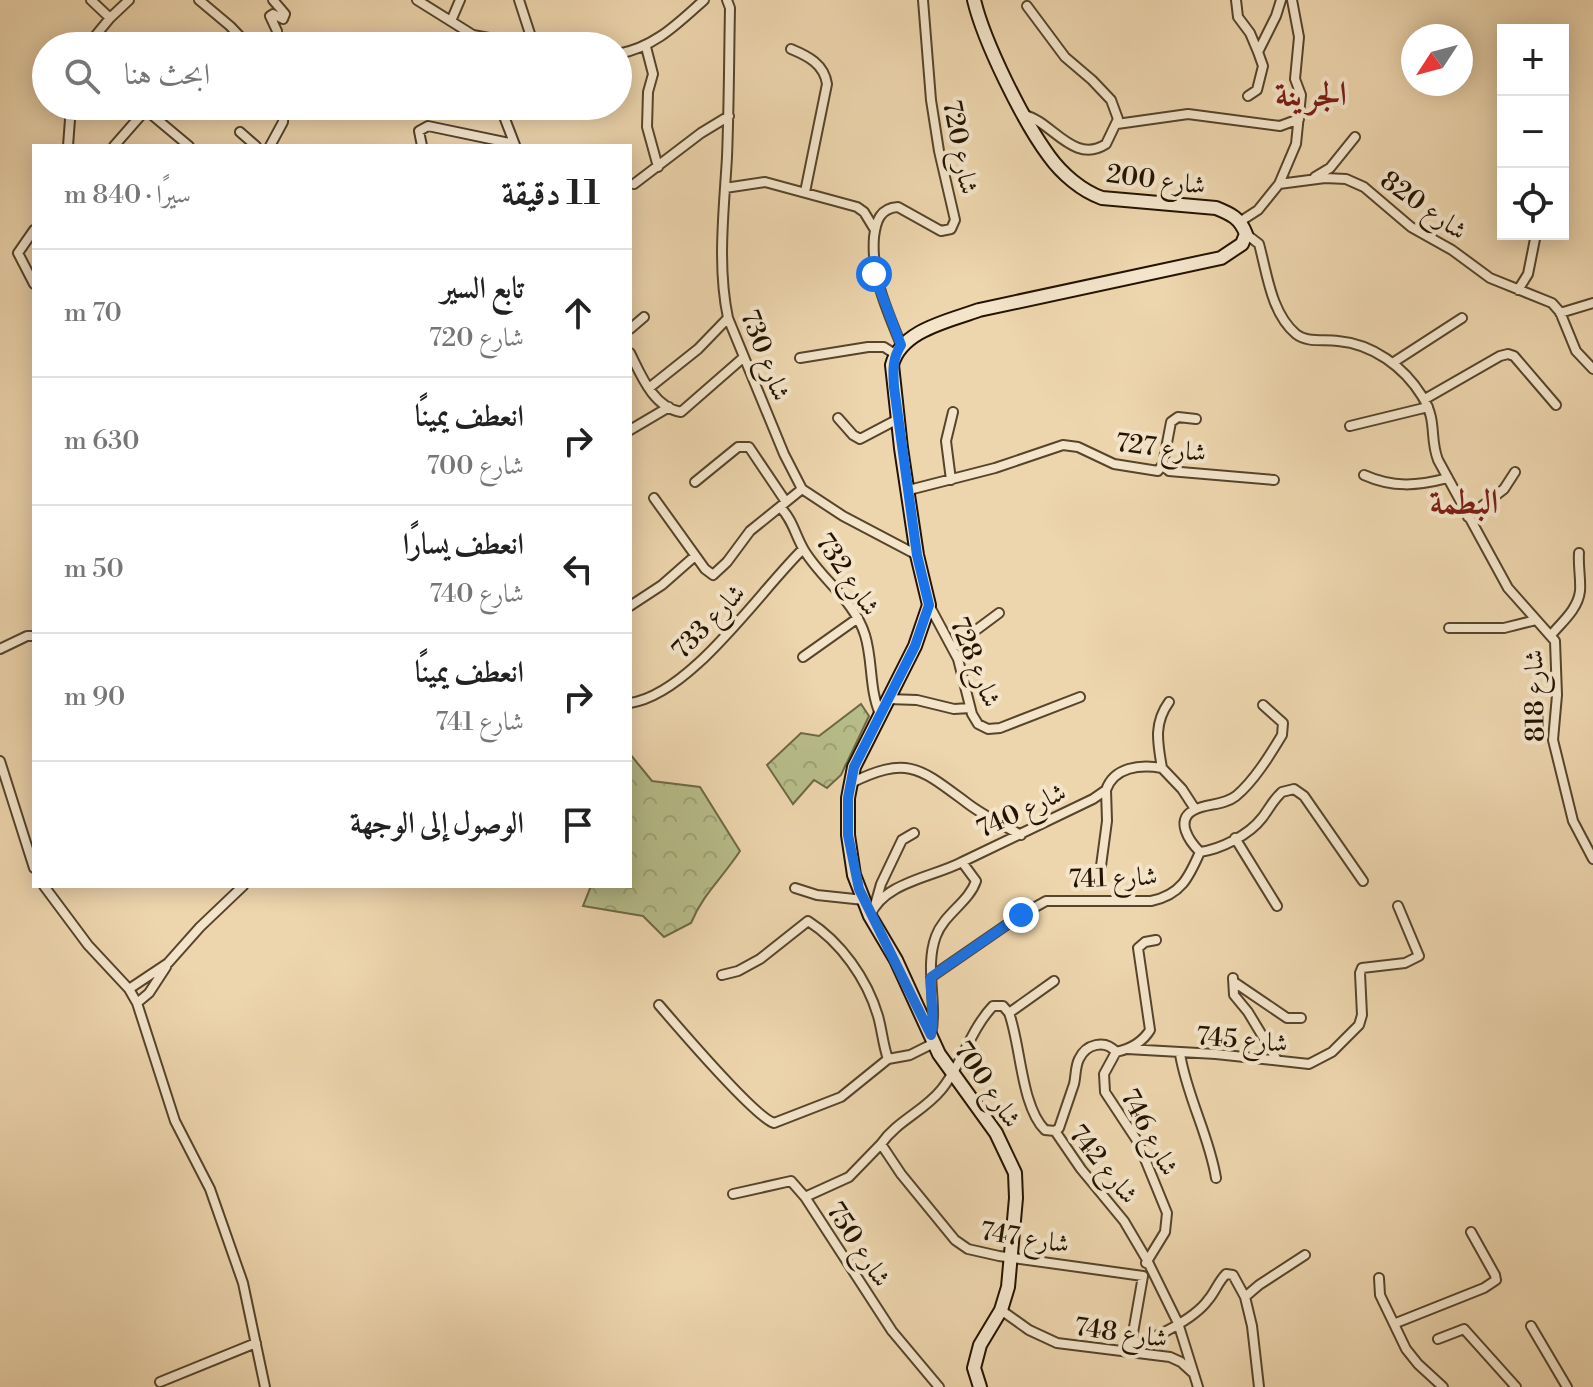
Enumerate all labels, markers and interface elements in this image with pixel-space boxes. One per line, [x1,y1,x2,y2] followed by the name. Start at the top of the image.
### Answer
[1401,24,1473,96] north arrow
[1497,24,1569,240] map controls
[1497,24,1569,96] button: +
[32,32,632,120] search box
[60,54,104,98] icon: search
[124,56,210,94] text: ابحث هنا
[1275,74,1347,116] district label: الجرينة
[1497,96,1569,168] button: −
[930,97,985,198] street label: شارع 720
[1104,158,1207,207] street label: شارع 200
[1371,164,1473,251] street label: شارع 820
[1497,168,1569,240] button: locate
[501,173,600,215] text: 11 دقيقة
[64,179,191,211] text: سيرًا · 840 m
[856,256,892,292] route start
[441,270,524,308] text: تابع السير
[556,291,600,335] icon: ahead
[64,297,122,329] text: 70 m
[728,305,797,407] street label: شارع 730
[429,322,524,354] text: شارع 720
[415,398,524,436] text: انعطف يمينًا
[556,419,600,463] icon: right
[64,425,140,457] text: 630 m
[1113,427,1208,474] street label: شارع 727
[427,450,524,482] text: شارع 700
[1430,482,1499,524] district label: البطمة
[403,526,524,564] text: انعطف يسارًا
[804,527,886,625] street label: شارع 732
[556,547,600,591] icon: left
[64,553,124,585] text: 50 m
[665,577,756,669] street label: شارع 733
[429,578,524,610] text: شارع 740
[938,613,1008,714] street label: شارع 728
[1518,649,1557,743] street label: شارع 818
[415,654,524,692] text: انعطف يمينًا
[556,675,600,719] icon: right
[64,681,125,713] text: 90 m
[435,706,524,738] text: شارع 741
[972,776,1073,850] street label: شارع 740
[556,803,600,847] icon: arrive
[350,805,524,843] text: الوصول إلى الوجهة
[1068,860,1158,901] street label: شارع 741
[1003,897,1039,933] route end
[1194,1020,1289,1065] street label: شارع 745
[943,1035,1028,1137] street label: شارع 700
[1109,1084,1185,1184] street label: شارع 746
[1058,1119,1145,1214] street label: شارع 742
[815,1196,897,1296] street label: شارع 750
[977,1215,1072,1266] street label: شارع 747
[1072,1311,1169,1360] street label: شارع 748

